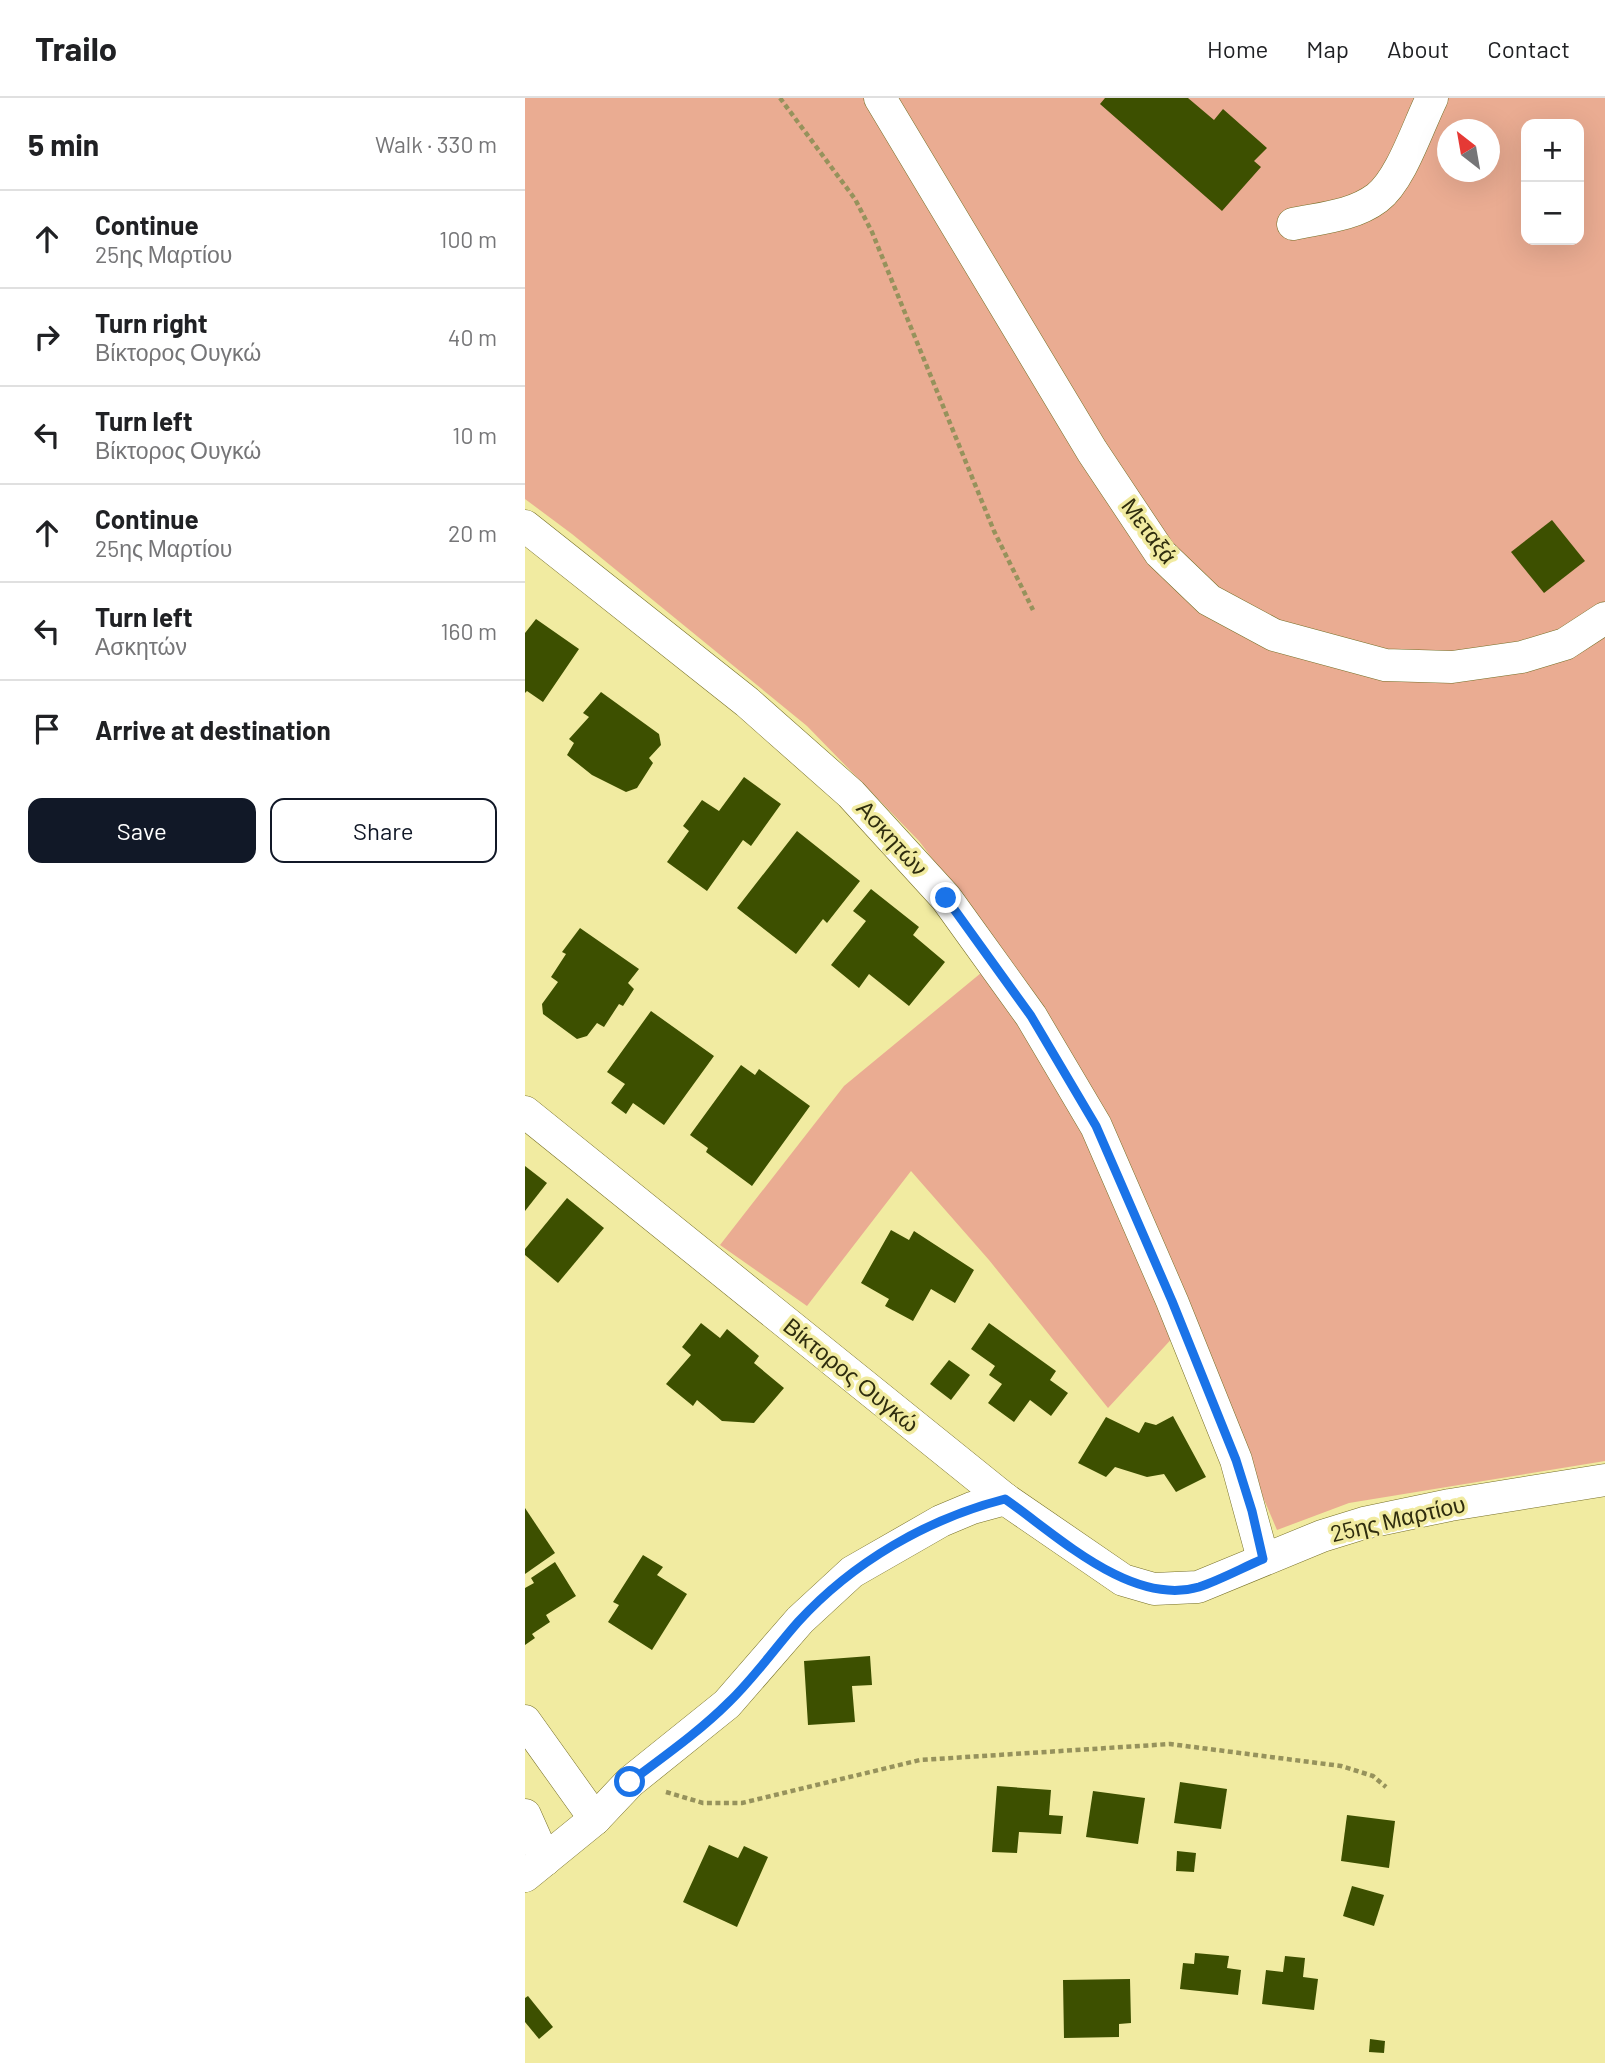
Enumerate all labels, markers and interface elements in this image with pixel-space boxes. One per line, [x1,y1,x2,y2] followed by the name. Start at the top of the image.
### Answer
[35,28,117,68] text: Trailo
[1207,34,1268,63] text: Home
[1306,34,1349,63] text: Map
[1387,34,1449,63] text: About
[1487,34,1570,63] text: Contact
[1437,119,1500,182] north arrow
[1521,119,1584,245] map controls
[1521,119,1584,182] button: +
[28,126,99,162] text: 5 min
[375,130,497,158] text: Walk · 330 m
[1521,182,1584,245] button: −
[95,209,199,240] text: Continue
[28,220,66,258] icon: ahead
[439,225,497,253] text: 100 m
[95,240,232,268] text: 25ης Μαρτίου
[95,307,208,338] text: Turn right
[28,318,66,356] icon: right
[448,323,497,351] text: 40 m
[95,338,261,366] text: Βίκτορος Ουγκώ
[95,405,193,436] text: Turn left
[28,416,66,454] icon: left
[452,421,497,449] text: 10 m
[95,436,261,464] text: Βίκτορος Ουγκώ
[1116,492,1183,569] street label: Μεταξά
[95,503,199,534] text: Continue
[28,514,66,552] icon: ahead
[448,519,497,547] text: 20 m
[95,534,232,562] text: 25ης Μαρτίου
[95,601,193,632] text: Turn left
[28,612,66,650] icon: left
[440,617,497,645] text: 160 m
[95,632,187,660] text: Ασκητών
[28,710,66,748] icon: arrive
[95,714,331,745] text: Arrive at destination
[852,794,934,881] street label: Ασκητών
[28,798,256,863] button: Save
[270,798,497,863] button: Share
[930,882,961,913] route end
[778,1311,925,1437] street label: Βίκτορος Ουγκώ
[1328,1489,1468,1547] street label: 25ης Μαρτίου
[614,1766,645,1797] route start

